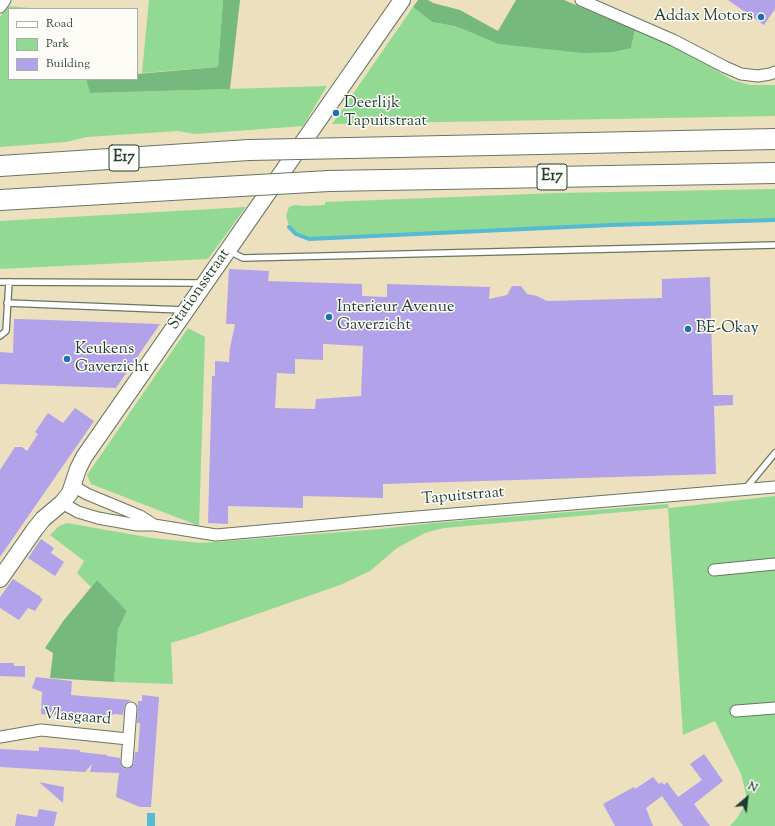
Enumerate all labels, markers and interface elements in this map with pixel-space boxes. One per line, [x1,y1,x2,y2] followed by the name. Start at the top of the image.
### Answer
[654,7,753,27] place label: Addax Motors
[8,8,138,80] legend
[756,12,766,22] marker: Addax Motors
[46,15,73,33] text: Road
[46,35,69,53] text: Park
[46,55,90,73] text: Building
[344,94,427,132] place label: Deerlijk Tapuitstraat
[331,108,341,118] marker: Deerlijk Tapuitstraat
[109,145,139,171] road number: E17
[537,164,567,190] road number: E17
[165,246,235,334] street label: Stationsstraat
[337,298,454,336] place label: Interieur Avenue Gaverzicht
[324,312,334,322] marker: Interieur Avenue Gaverzicht
[696,319,759,339] place label: BE-Okay
[683,324,693,334] marker: BE-Okay
[75,340,149,378] place label: Keukens Gaverzicht
[62,354,72,364] marker: Keukens Gaverzicht
[421,484,505,510] street label: Tapuitstraat
[42,705,112,731] street label: Vlasgaard
[727,778,767,818] north arrow
[745,778,760,797] text: N

